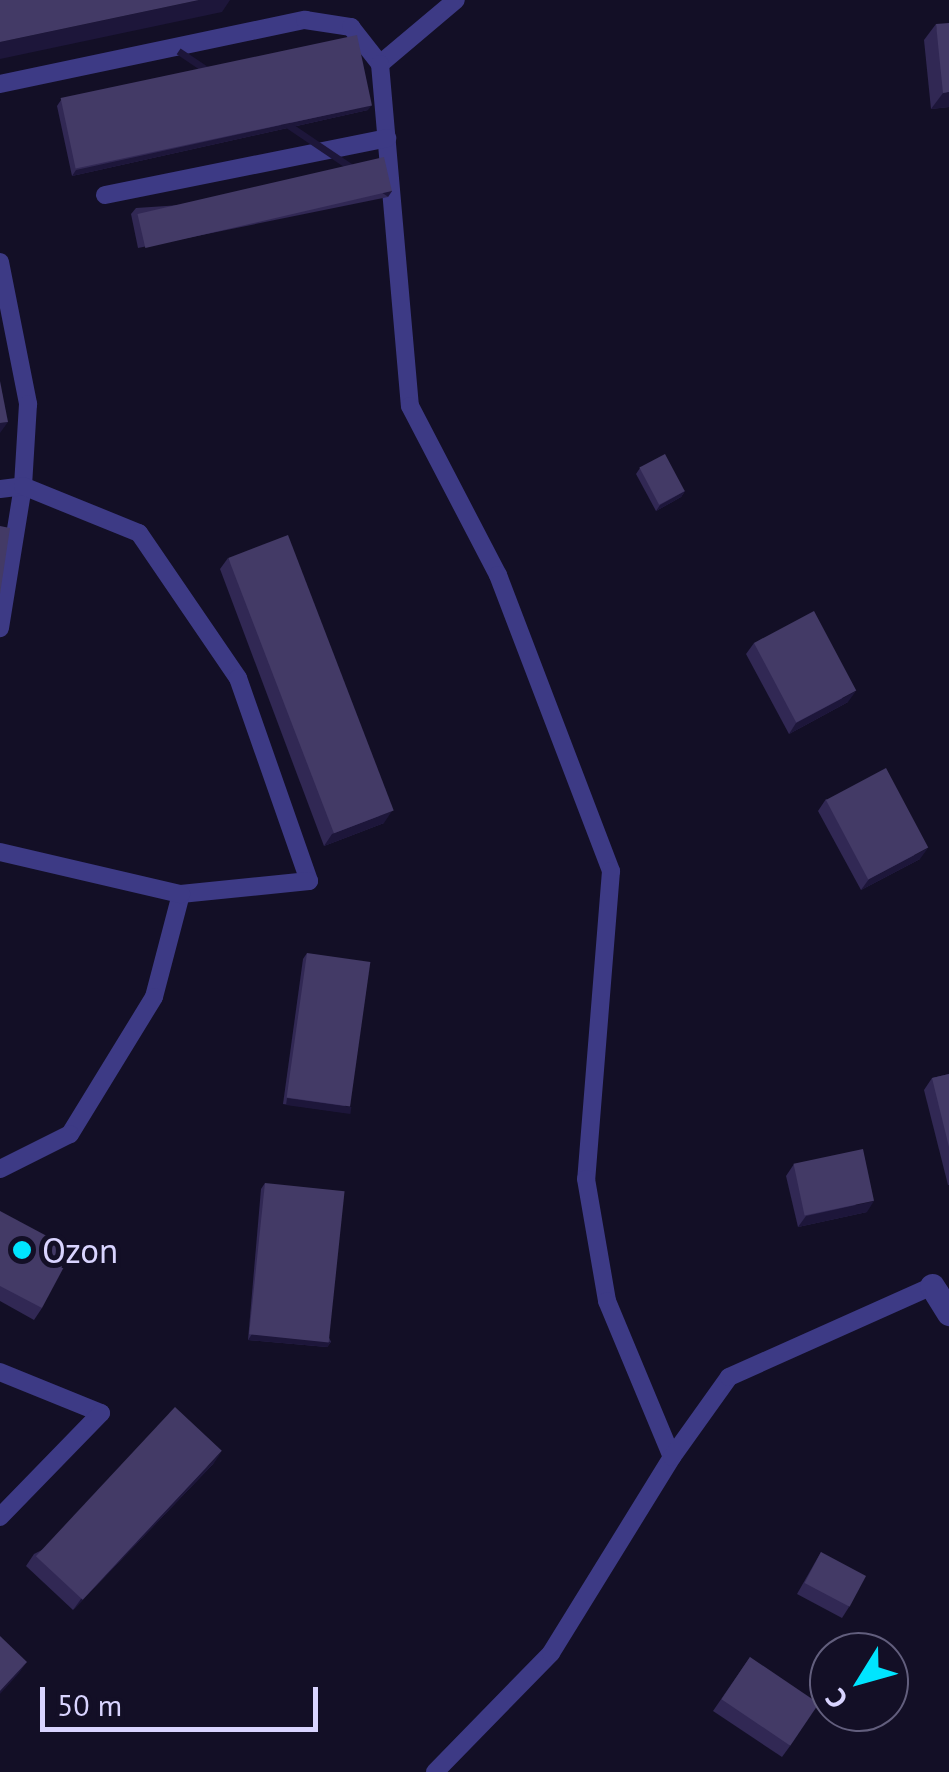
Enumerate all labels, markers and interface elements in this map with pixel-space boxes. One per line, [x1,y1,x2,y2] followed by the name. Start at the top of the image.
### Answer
[42,1229,118,1271] place label: Ozon
[11,1239,33,1261] marker: Ozon
[809,1632,909,1732] north arrow
[45,1667,322,1729] scale bar
[817,1682,856,1717] text: С
[57,1685,122,1724] text: 50 m

